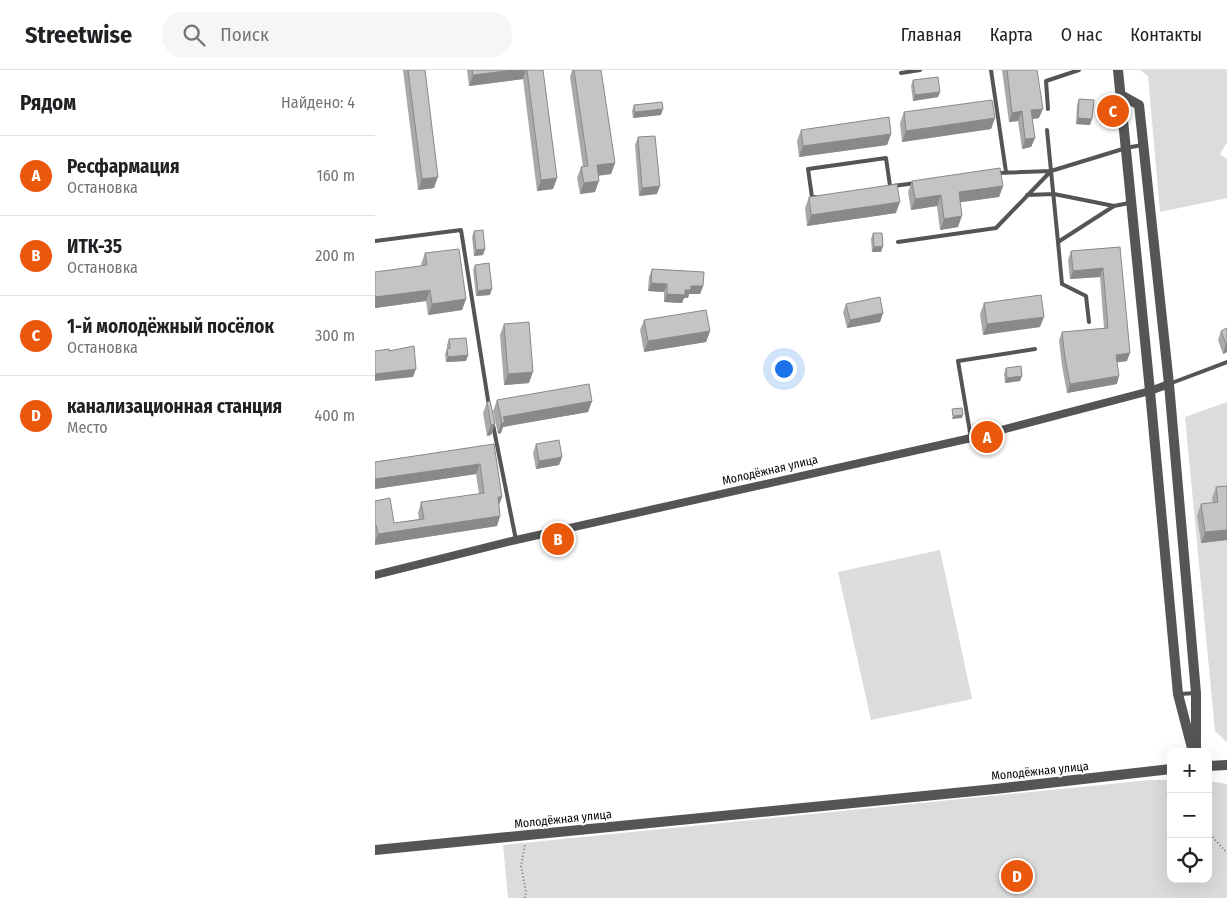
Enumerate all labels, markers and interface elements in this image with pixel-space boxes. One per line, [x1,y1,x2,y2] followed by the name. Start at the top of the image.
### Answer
[162,12,512,57] search box
[25,21,132,49] text: Streetwise
[180,21,208,49] icon: search
[220,23,269,46] text: Поиск
[901,24,962,46] text: Главная
[990,24,1033,46] text: Карта
[1061,24,1102,46] text: О нас
[1130,24,1202,46] text: Контакты
[20,90,76,116] text: Рядом
[1097,92,1129,130] pin: C
[281,93,355,112] text: Найдено: 4
[67,155,180,178] text: Ресфармация
[32,166,40,185] text: A
[316,166,355,185] text: 160 m
[67,178,138,197] text: Остановка
[67,235,122,258] text: ИТК-35
[32,246,40,265] text: B
[315,246,355,265] text: 200 m
[67,258,138,277] text: Остановка
[67,315,274,338] text: 1-й молодёжный посёлок
[32,326,40,345] text: C
[315,326,355,345] text: 300 m
[67,338,138,357] text: Остановка
[771,356,797,382] your location
[67,395,282,418] text: канализационная станция
[31,406,41,425] text: D
[315,406,355,425] text: 400 m
[67,418,108,437] text: Место
[971,418,1003,456] pin: A
[721,452,819,488] street label: Молодёжная улица
[542,520,574,558] pin: B
[1167,748,1212,883] map controls
[1167,748,1212,793] button: +
[991,759,1089,783] street label: Молодёжная улица
[1167,793,1212,838] button: −
[514,807,612,831] street label: Молодёжная улица
[1167,838,1212,883] button: locate
[1001,857,1033,895] pin: D

